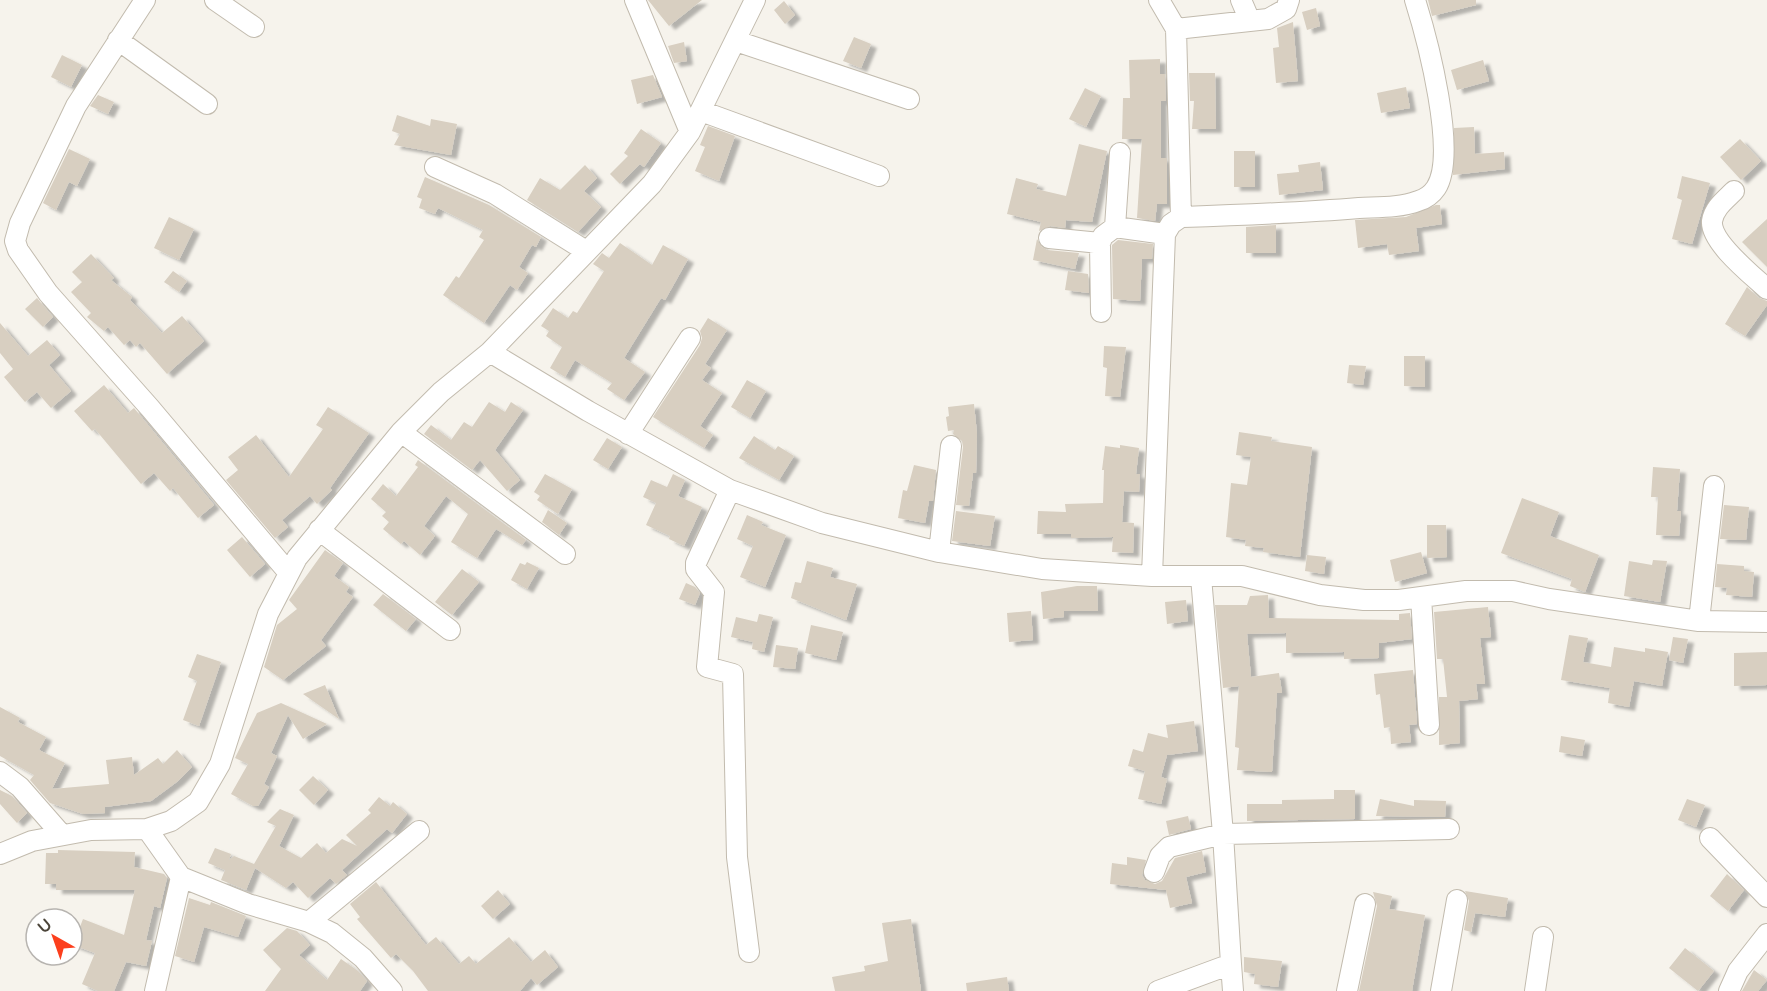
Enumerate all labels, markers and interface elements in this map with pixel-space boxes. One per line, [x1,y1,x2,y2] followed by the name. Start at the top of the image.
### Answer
[24,907,84,967] north arrow
[34,915,56,938] text: U

